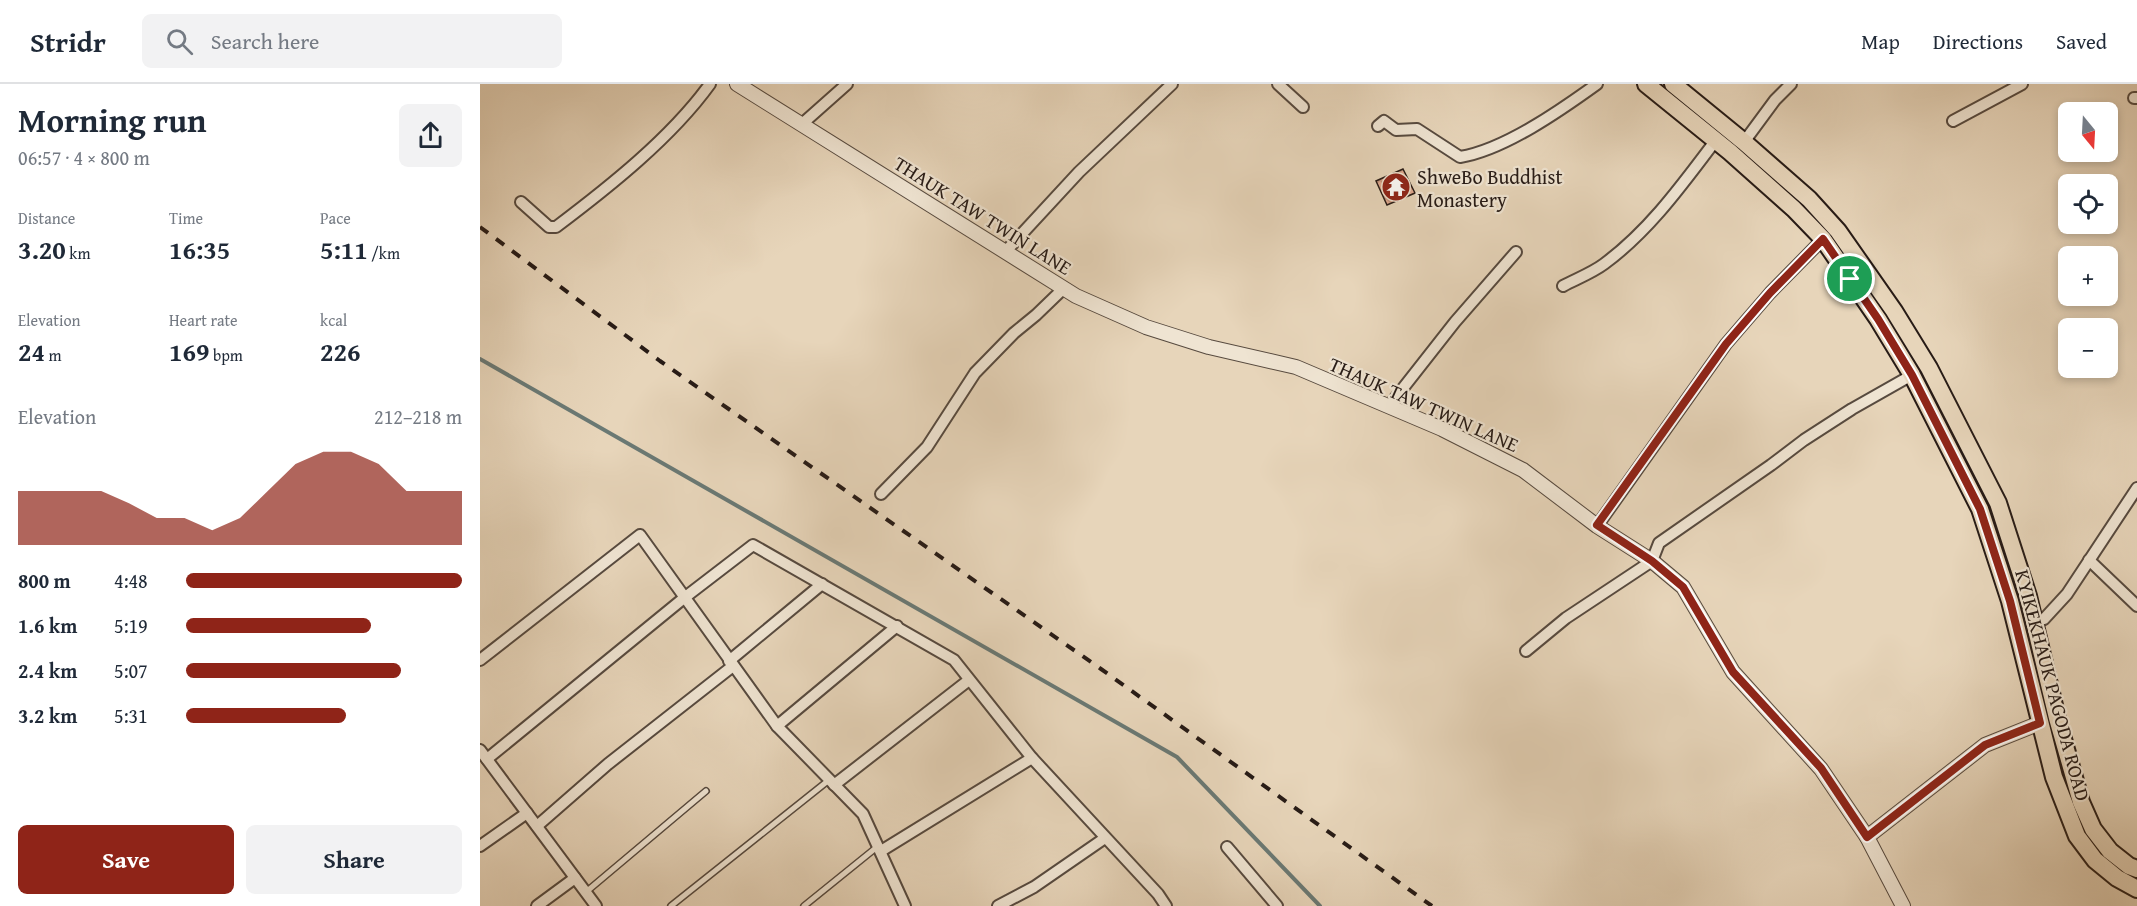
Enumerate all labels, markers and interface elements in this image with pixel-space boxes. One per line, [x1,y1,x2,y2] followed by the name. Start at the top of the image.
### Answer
[142,14,562,68] search box
[30,21,106,62] text: Stridr
[163,25,196,58] icon: search
[211,25,319,57] text: Search here
[1861,26,1900,57] text: Map
[1933,26,2023,57] text: Directions
[2056,26,2107,57] text: Saved
[18,96,207,144] text: Morning run
[2058,102,2118,162] north arrow
[2058,102,2118,378] map controls
[399,104,462,167] button: share
[18,143,150,172] text: 06:57 · 4 × 800 m
[889,149,1077,281] street label: THAUK TAW TWIN LANE
[1417,162,1562,214] place label: ShweBo Buddhist Monastery
[1380,171,1412,203] temple icon: ShweBo Buddhist Monastery
[2058,174,2118,234] button: locate
[18,206,75,230] text: Distance
[169,206,203,230] text: Time
[320,206,351,230] text: Pace
[18,230,66,269] text: 3.20
[169,230,230,269] text: 16:35
[320,230,368,269] text: 5:11
[66,241,90,265] text: km
[368,241,400,265] text: /km
[2058,246,2118,306] button: +
[1824,253,1875,304] pin
[1833,262,1866,295] icon: arrive
[18,308,81,332] text: Elevation
[169,308,238,332] text: Heart rate
[320,308,347,332] text: kcal
[2058,318,2118,378] button: −
[18,332,45,371] text: 24
[169,332,209,371] text: 169
[320,332,360,371] text: 226
[45,343,62,367] text: m
[209,343,243,367] text: bpm
[1325,349,1523,459] street label: THAUK TAW TWIN LANE
[18,402,96,431] text: Elevation
[374,402,462,431] text: 212–218 m
[18,566,71,595] text: 800 m
[114,566,148,595] text: 4:48
[2008,566,2098,804] street label: KYIKEKHAUK PAGODA ROAD
[18,611,77,640] text: 1.6 km
[114,611,148,640] text: 5:19
[18,656,77,685] text: 2.4 km
[114,656,148,685] text: 5:07
[18,701,77,730] text: 3.2 km
[114,701,148,730] text: 5:31
[18,825,234,894] button: Save
[246,825,462,894] button: Share

